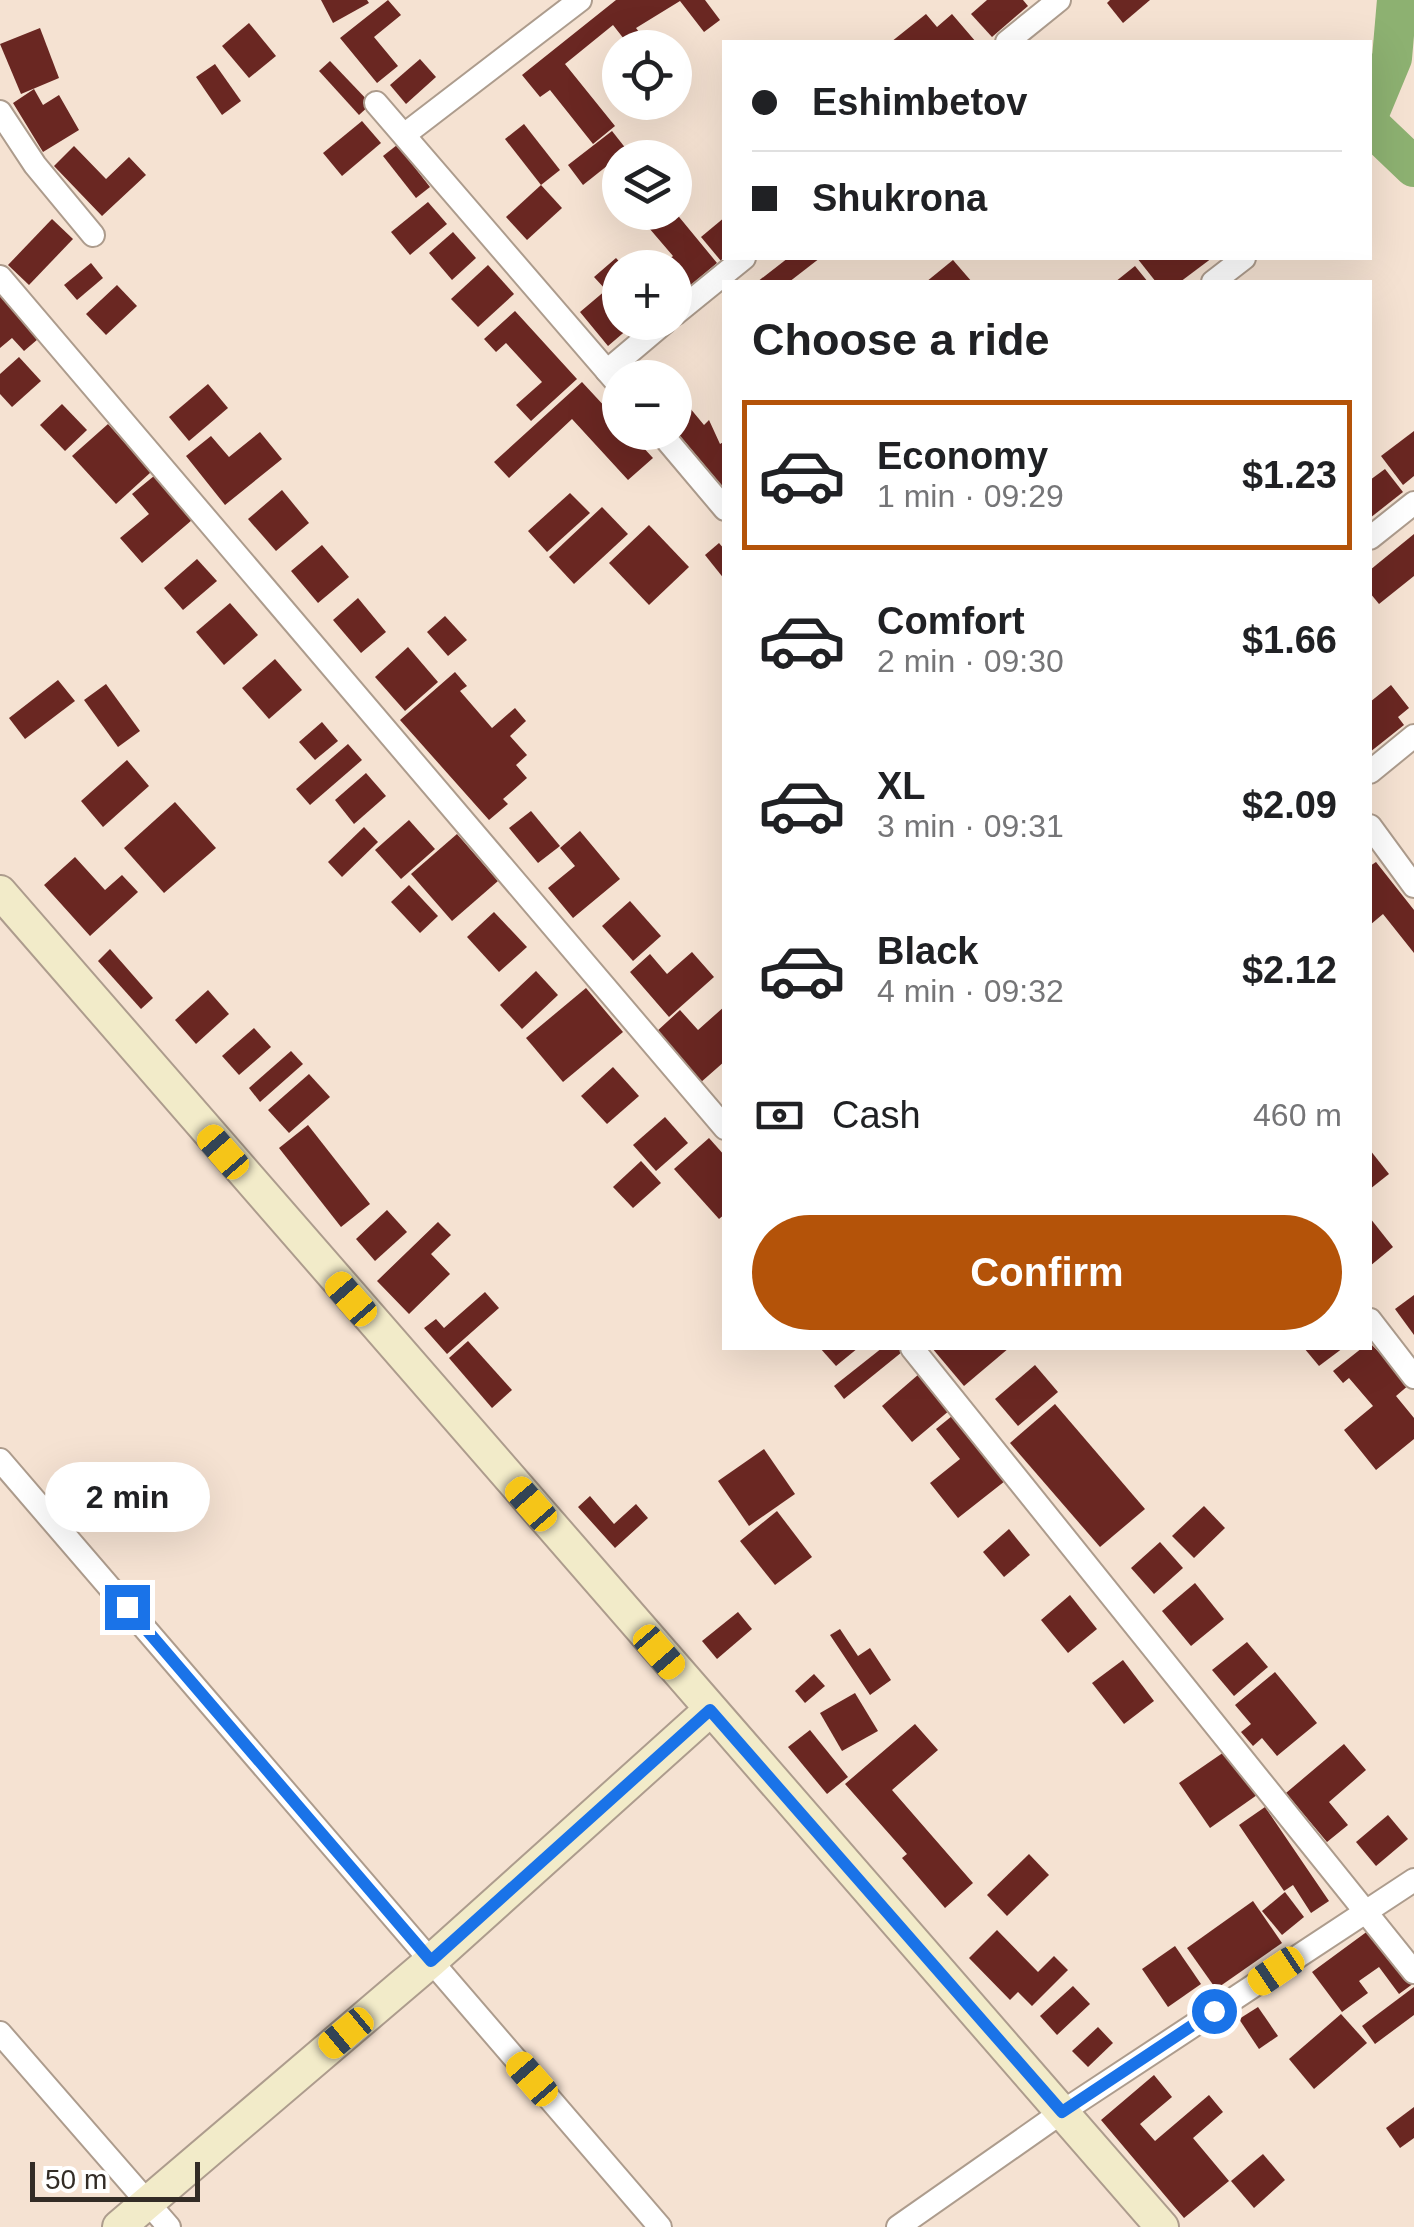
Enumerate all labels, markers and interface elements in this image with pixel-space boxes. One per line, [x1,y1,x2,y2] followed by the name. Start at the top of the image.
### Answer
[602,30,692,450] map controls
[602,30,692,120] button: locate
[812,81,1027,123] text: Eshimbetov
[602,140,692,230] button: layers
[812,177,987,219] text: Shukrona
[602,250,692,340] button: +
[752,314,1050,365] text: Choose a ride
[602,360,692,450] button: −
[757,430,847,520] icon: car
[877,435,1048,477] text: Economy
[1242,454,1337,496] text: $1.23
[877,478,1064,514] text: 1 min · 09:29
[757,595,847,685] icon: car
[877,600,1025,642] text: Comfort
[1242,619,1337,661] text: $1.66
[877,643,1064,679] text: 2 min · 09:30
[757,760,847,850] icon: car
[877,765,926,807] text: XL
[1242,784,1337,826] text: $2.09
[877,808,1064,844] text: 3 min · 09:31
[757,925,847,1015] icon: car
[877,930,978,972] text: Black
[1242,949,1337,991] text: $2.12
[877,973,1064,1009] text: 4 min · 09:32
[752,1088,807,1143] icon: cash
[832,1094,921,1136] text: Cash
[1253,1097,1342,1133] text: 460 m
[192,1120,254,1184] car
[752,1215,1342,1330] button: Confirm
[320,1267,382,1331] car
[44,1462,210,1532] callout: 2 min
[500,1472,562,1536] car
[86,1479,169,1515] text: 2 min
[105,1585,150,1630] route end
[628,1620,690,1684] car
[1243,1942,1309,2000] car
[1192,1989,1237,2034] route start
[313,2002,379,2064] car
[501,2047,563,2111] car
[30,2157,200,2202] scale bar
[45,2164,107,2195] text: 50 m

